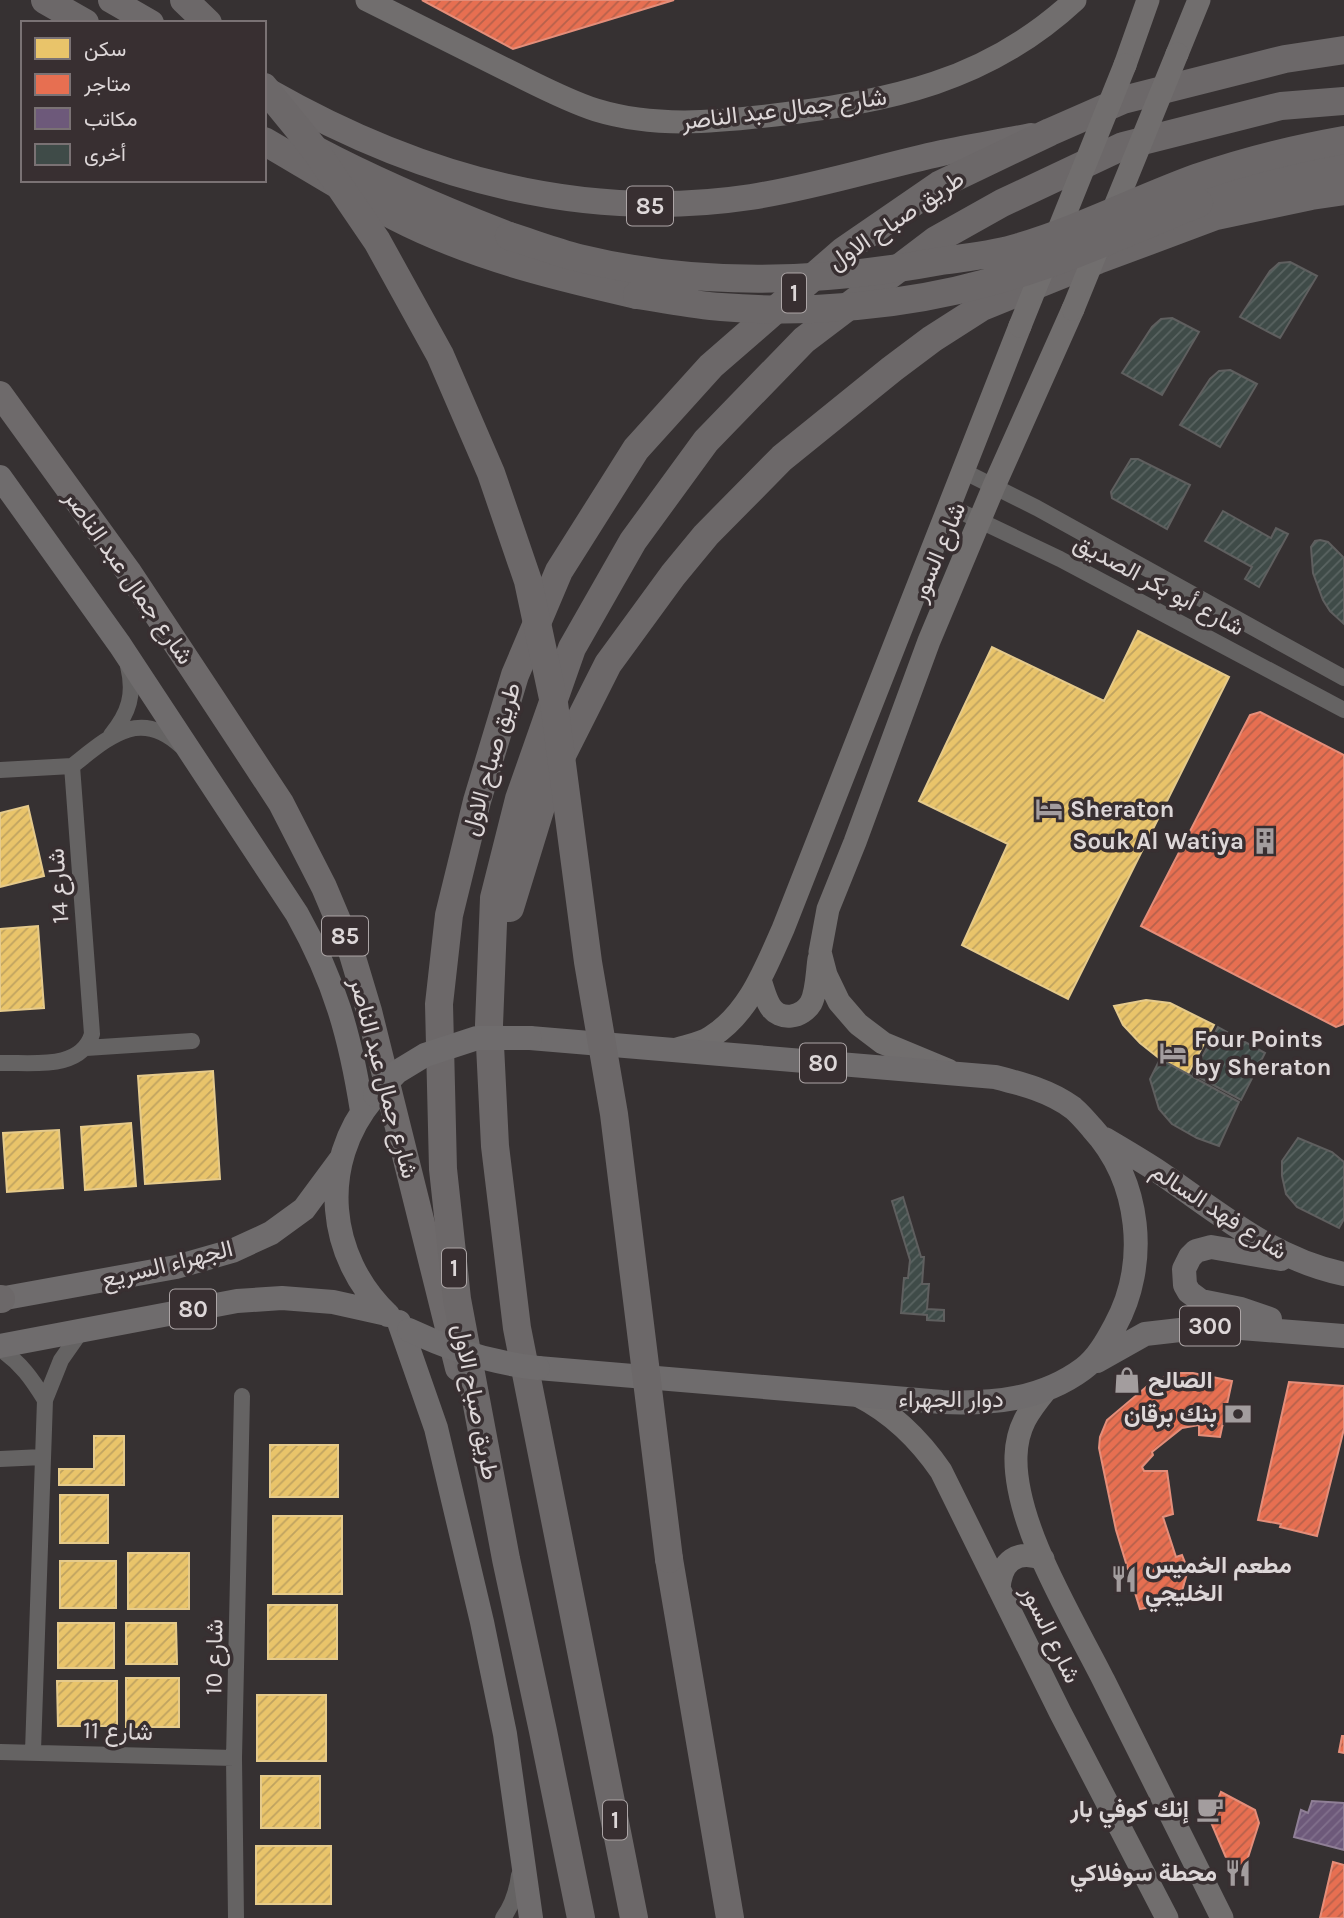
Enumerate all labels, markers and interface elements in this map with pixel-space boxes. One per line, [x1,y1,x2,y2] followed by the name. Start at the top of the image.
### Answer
[21,21,266,182] legend
[84,37,126,61] text: سكن
[83,72,131,97] text: متاجر
[679,83,889,138] street label: شارع جمال عبد الناصر
[84,107,137,131] text: مكاتب
[84,142,126,167] text: أخرى
[823,164,971,278] street label: طريق صباح الاول
[627,186,673,226] road number: 85
[782,274,806,312] road number: 1
[56,484,200,671] street label: شارع جمال عبد الناصر
[904,498,973,608] street label: شارع السور
[1068,528,1249,644] street label: شارع أبو بكر الصديق
[456,679,528,839] street label: طريق صباح الاول
[1034,794,1064,824] hotel icon: Sheraton
[1070,795,1174,823] place label: Sheraton
[1250,826,1280,856] building icon: Souk Al Watiya
[1072,827,1244,855] place label: Souk Al Watiya
[41,847,77,925] street label: شارع 14
[322,917,368,956] road number: 85
[342,974,424,1182] street label: شارع جمال عبد الناصر
[1194,1025,1331,1081] place label: Four Points by Sheraton
[1158,1038,1188,1068] hotel icon: Four Points by Sheraton
[800,1044,846,1082] road number: 80
[1145,1157,1292,1267] street label: شارع فهد السالم
[98,1234,236,1297] street label: الجهراء السريع
[442,1248,466,1288] road number: 1
[170,1290,216,1328] road number: 80
[1180,1306,1240,1345] road number: 300
[445,1322,505,1483] street label: طريق صباح الاول
[1112,1365,1142,1395] shop icon: الصالح
[1148,1366,1213,1397] place label: الصالح
[898,1385,1004,1414] street label: دوار الجهراء
[1223,1399,1253,1429] bank icon: بنك برقان
[1124,1400,1217,1429] place label: بنك برقان
[1145,1551,1292,1613] place label: مطعم الخميس الخليجي
[1109,1564,1139,1594] restaurant icon: مطعم الخميس الخليجي
[1013,1580,1087,1688] street label: شارع السور
[199,1619,231,1695] street label: شارع 10
[83,1716,153,1748] street label: شارع 11
[1195,1794,1225,1824] cafe icon: إنك كوفي بار
[1069,1795,1189,1829] place label: إنك كوفي بار
[603,1800,627,1840] road number: 1
[1223,1858,1253,1888] restaurant icon: محطة سوفلاكي
[1070,1859,1217,1893] place label: محطة سوفلاكي

